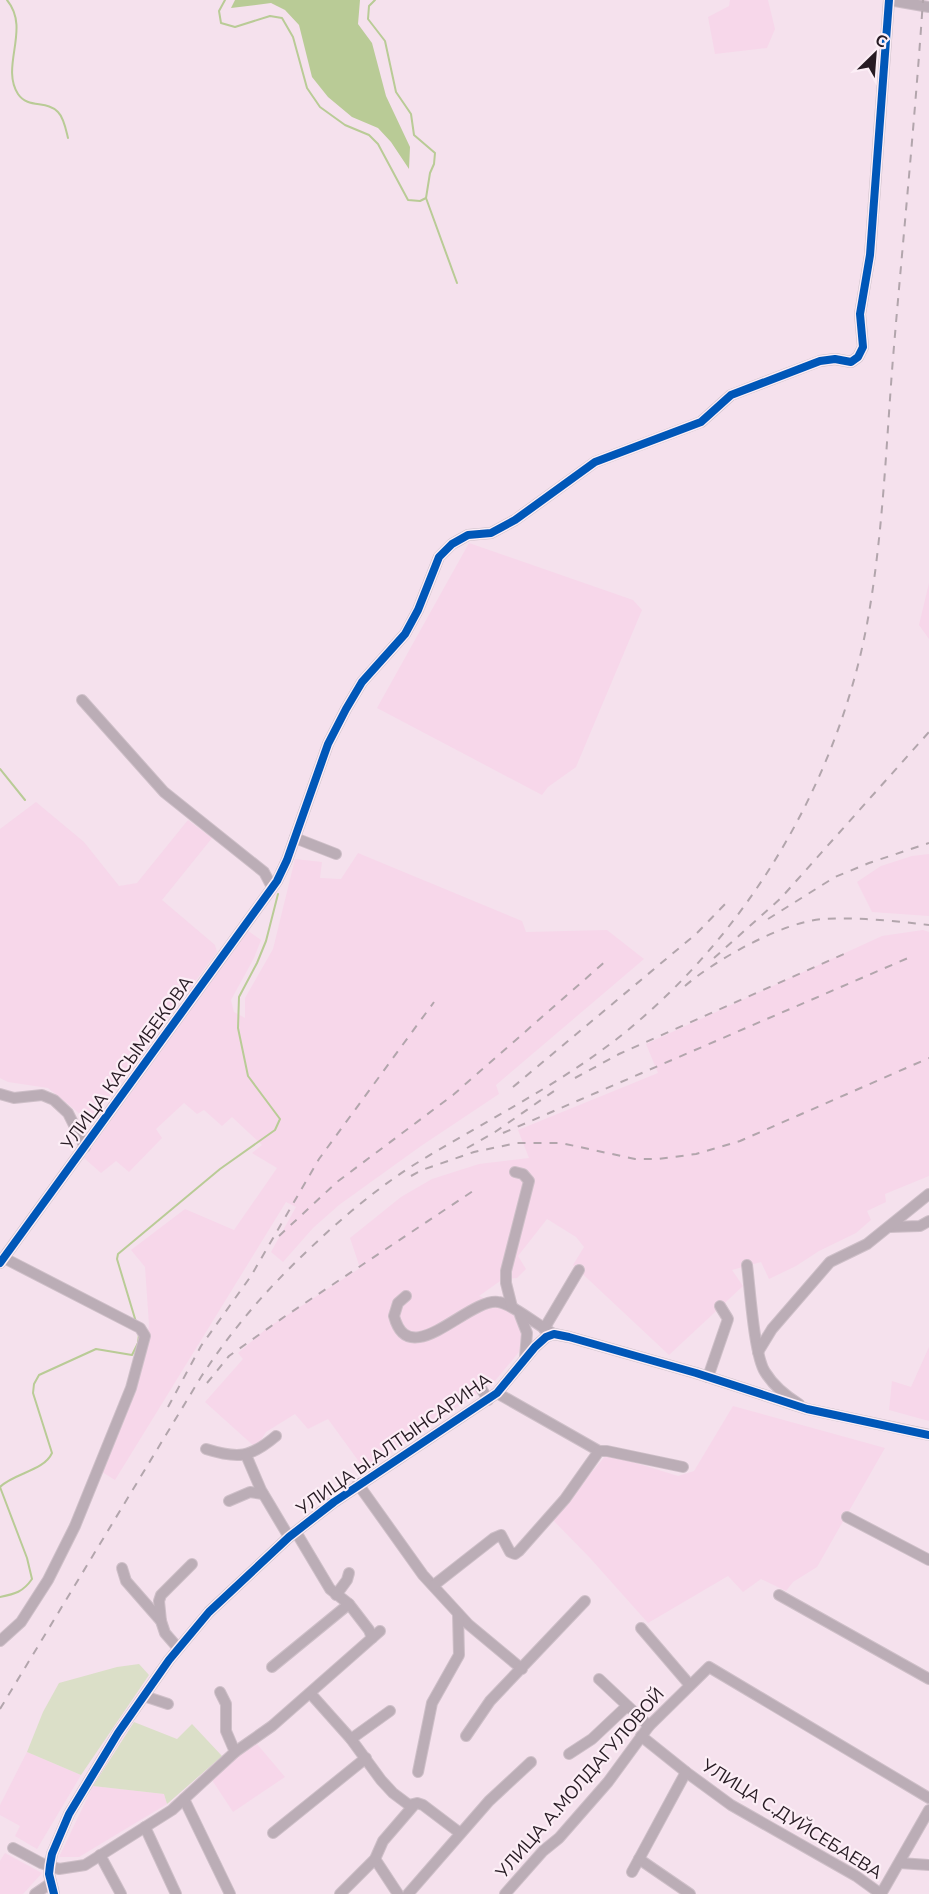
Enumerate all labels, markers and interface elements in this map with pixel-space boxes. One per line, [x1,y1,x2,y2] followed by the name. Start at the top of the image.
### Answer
[845,24,905,84] north arrow
[871,29,891,54] text: С
[55,971,198,1156] street label: УЛИЦА КАСЫМБЕКОВА
[291,1367,496,1521] street label: УЛИЦА Ы.АЛТЫНСАРИНА
[490,1683,670,1884] street label: УЛИЦА А.МОЛДАГУЛОВОЙ
[696,1753,887,1884] street label: УЛИЦА С.ДУЙСЕБАЕВА

